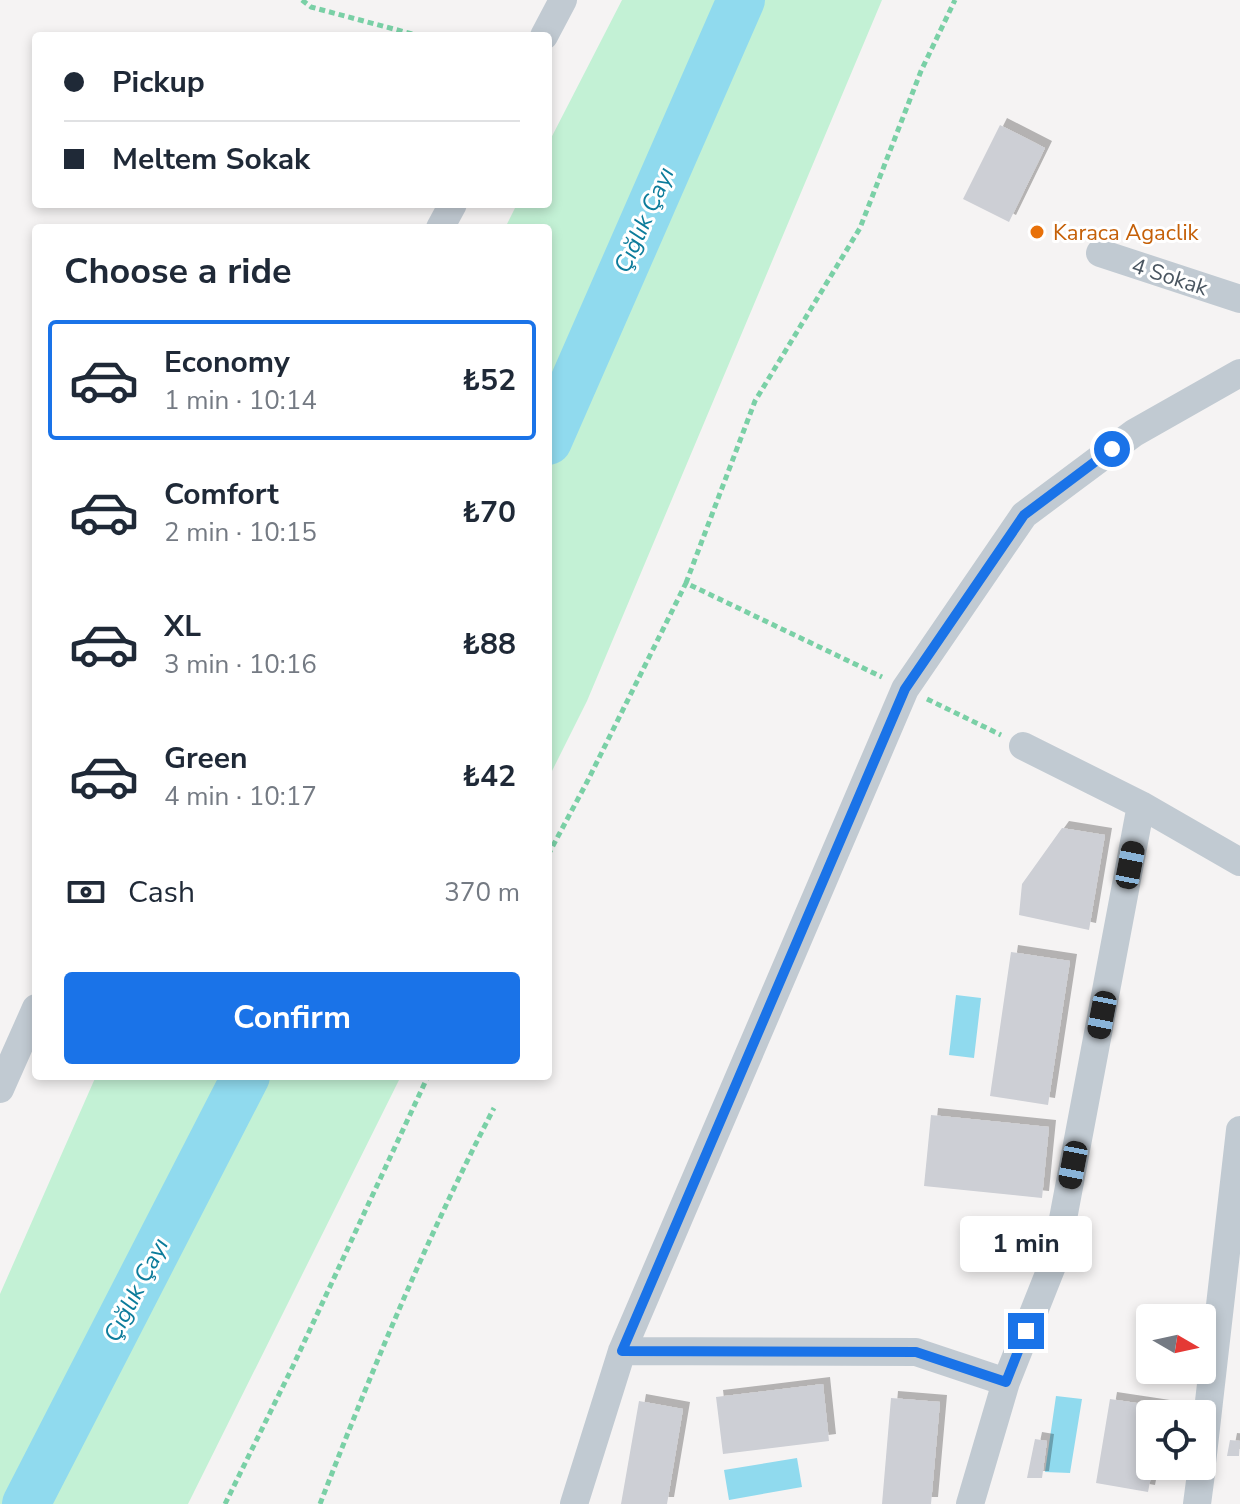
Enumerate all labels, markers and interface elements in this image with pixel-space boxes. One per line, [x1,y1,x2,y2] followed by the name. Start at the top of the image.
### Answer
[112,62,205,103] text: Pickup
[112,139,310,180] text: Meltem Sokak
[606,162,682,278] water label: Çığlık Çayı
[1053,218,1200,248] place label: Karaca Agaclik
[1028,223,1046,241] marker: Karaca Agaclik
[64,247,292,296] text: Choose a ride
[1128,251,1212,304] street label: 4 Sokak
[164,342,290,383] text: Economy
[68,344,140,416] icon: car
[462,360,516,401] text: ₺52
[164,383,317,418] text: 1 min · 10:14
[1094,431,1130,467] route start
[164,474,279,515] text: Comfort
[68,476,140,548] icon: car
[462,492,516,533] text: ₺70
[164,515,317,550] text: 2 min · 10:15
[164,606,201,647] text: XL
[68,608,140,680] icon: car
[462,624,516,665] text: ₺88
[164,647,317,682] text: 3 min · 10:16
[164,738,248,779] text: Green
[68,740,140,812] icon: car
[462,756,516,797] text: ₺42
[164,779,317,814] text: 4 min · 10:17
[1114,839,1146,891] car
[64,870,108,914] icon: cash
[128,872,195,913] text: Cash
[444,875,520,910] text: 370 m
[64,972,520,1064] button: Confirm
[1086,989,1118,1041] car
[1057,1139,1089,1191] car
[960,1215,1092,1271] callout: 1 min
[992,1226,1060,1261] text: 1 min
[96,1232,176,1348] water label: Çığlık Çayı
[1136,1304,1216,1384] north arrow
[1136,1304,1216,1480] map controls
[1008,1313,1044,1349] route end
[1136,1400,1216,1480] button: locate

